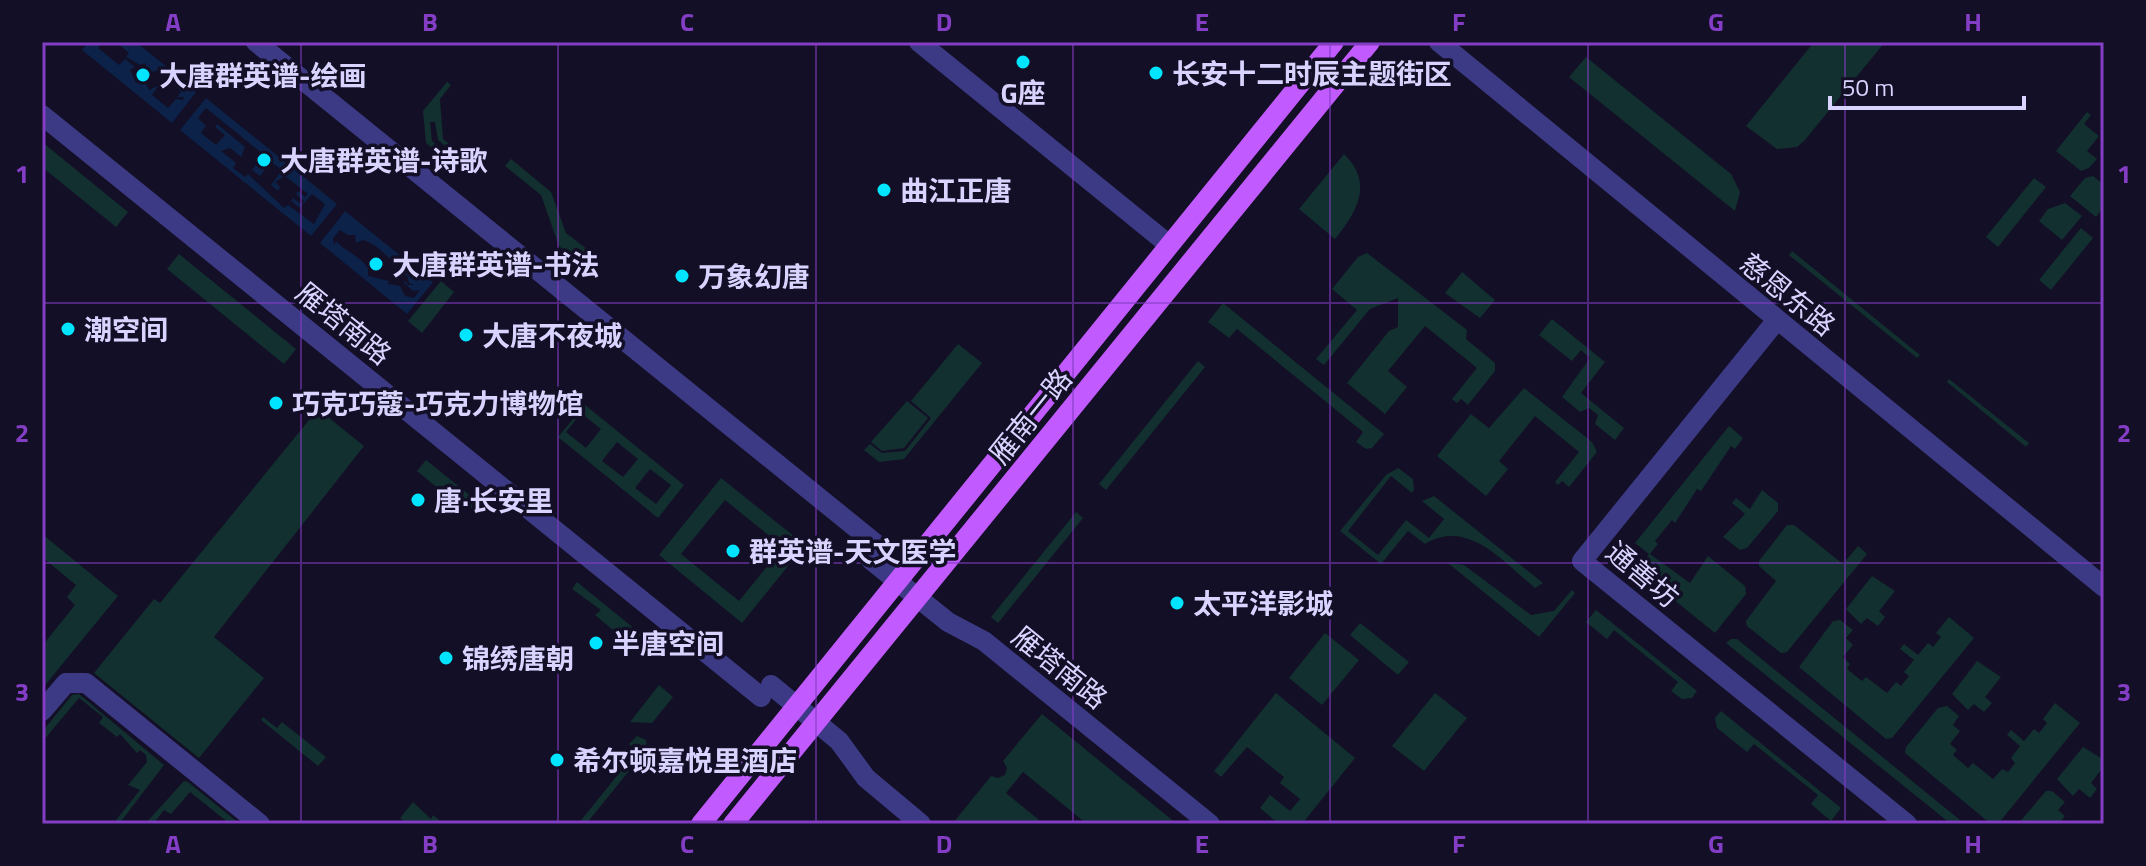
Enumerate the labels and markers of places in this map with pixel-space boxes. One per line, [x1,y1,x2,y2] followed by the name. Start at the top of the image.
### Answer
[1172,52,1452,95] place label: 长安十二时辰主题街区
[1014,53,1032,71] marker: G座
[159,54,366,97] place label: 大唐群英谱-绘画
[1147,64,1165,82] marker: 长安十二时辰主题街区
[134,66,152,84] marker: 大唐群英谱-绘画
[1000,71,1046,114] place label: G座
[280,139,487,182] place label: 大唐群英谱-诗歌
[255,151,273,169] marker: 大唐群英谱-诗歌
[900,169,1012,212] place label: 曲江正唐
[875,181,893,199] marker: 曲江正唐
[392,243,599,286] place label: 大唐群英谱-书法
[367,255,385,273] marker: 大唐群英谱-书法
[698,255,810,298] place label: 万象幻唐
[673,267,691,285] marker: 万象幻唐
[84,308,168,351] place label: 潮空间
[482,314,622,357] place label: 大唐不夜城
[59,320,77,338] marker: 潮空间
[457,326,475,344] marker: 大唐不夜城
[292,382,583,425] place label: 巧克巧蔻-巧克力博物馆
[267,394,285,412] marker: 巧克巧蔻-巧克力博物馆
[434,479,553,522] place label: 唐·长安里
[409,491,427,509] marker: 唐·长安里
[749,530,956,573] place label: 群英谱-天文医学
[724,542,742,560] marker: 群英谱-天文医学
[1193,582,1333,625] place label: 太平洋影城
[1168,594,1186,612] marker: 太平洋影城
[612,622,724,665] place label: 半唐空间
[587,634,605,652] marker: 半唐空间
[462,637,574,680] place label: 锦绣唐朝
[437,649,455,667] marker: 锦绣唐朝
[573,739,797,782] place label: 希尔顿嘉悦里酒店
[548,751,566,769] marker: 希尔顿嘉悦里酒店

